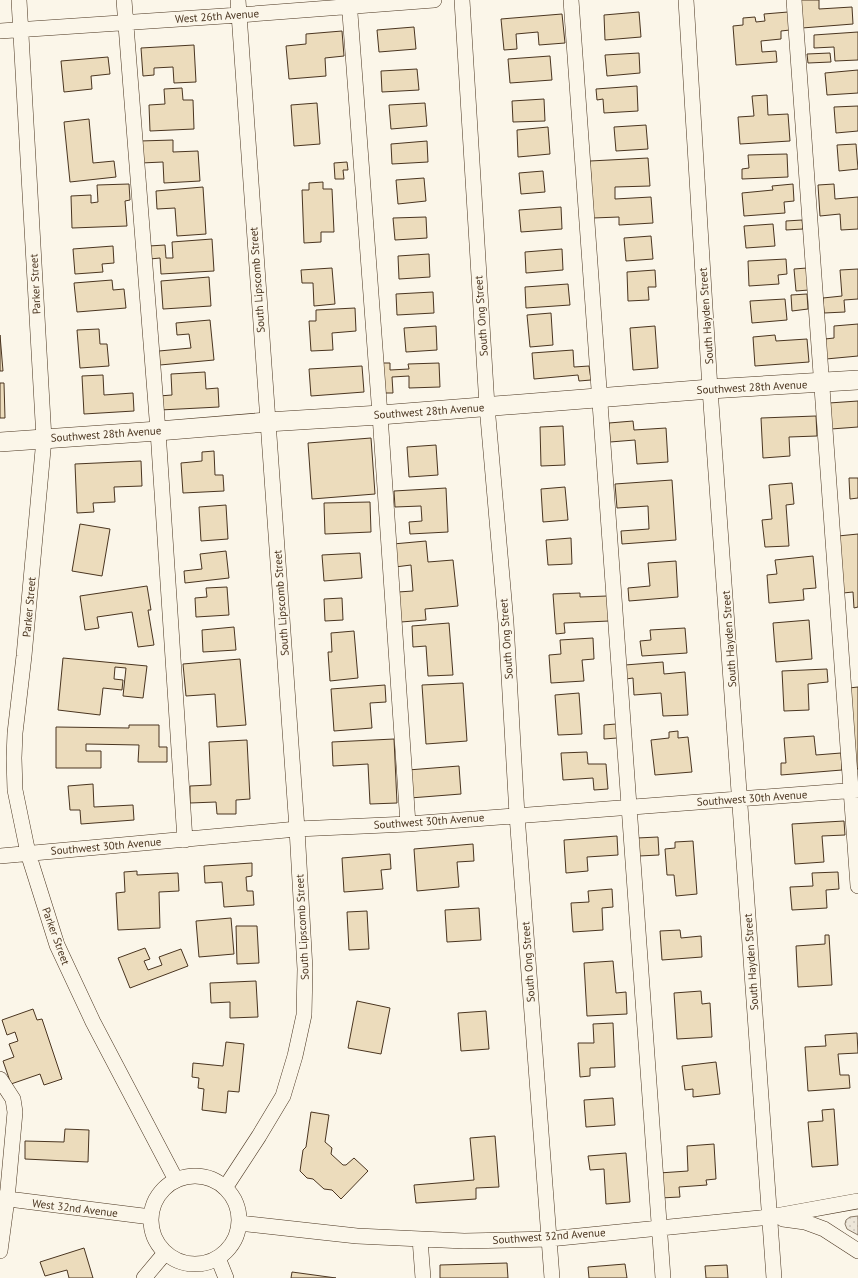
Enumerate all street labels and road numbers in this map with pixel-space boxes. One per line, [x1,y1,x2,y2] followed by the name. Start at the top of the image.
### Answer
[175,6,260,26] street label: West 26th Avenue
[246,226,268,333] street label: South Lipscomb Street
[26,253,44,315] street label: Parker Street
[696,267,716,365] street label: South Hayden Street
[471,275,491,357] street label: South Ong Street
[696,377,808,397] street label: Southwest 28th Avenue
[373,400,485,422] street label: Southwest 28th Avenue
[50,423,162,445] street label: Southwest 28th Avenue
[270,549,292,656] street label: South Lipscomb Street
[19,576,39,638] street label: Parker Street
[719,590,739,688] street label: South Hayden Street
[496,598,516,680] street label: South Ong Street
[696,787,808,809] street label: Southwest 30th Avenue
[373,810,485,832] street label: Southwest 30th Avenue
[50,834,162,858] street label: Southwest 30th Avenue
[292,873,312,980] street label: South Lipscomb Street
[39,905,73,967] street label: Parker Street
[741,913,761,1011] street label: South Hayden Street
[518,921,538,1003] street label: South Ong Street
[31,1196,119,1220] street label: West 32nd Avenue
[492,1225,606,1247] street label: Southwest 32nd Avenue

